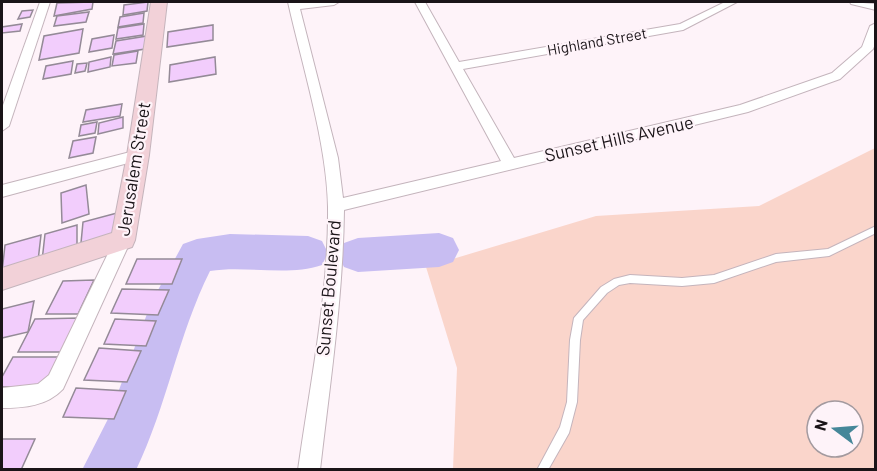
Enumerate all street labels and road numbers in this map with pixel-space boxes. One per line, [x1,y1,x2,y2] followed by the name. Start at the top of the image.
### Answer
[546,23,648,59] street label: Highland Street
[112,100,154,237] street label: Jerusalem Street
[542,110,695,166] street label: Sunset Hills Avenue
[311,219,345,357] street label: Sunset Boulevard

